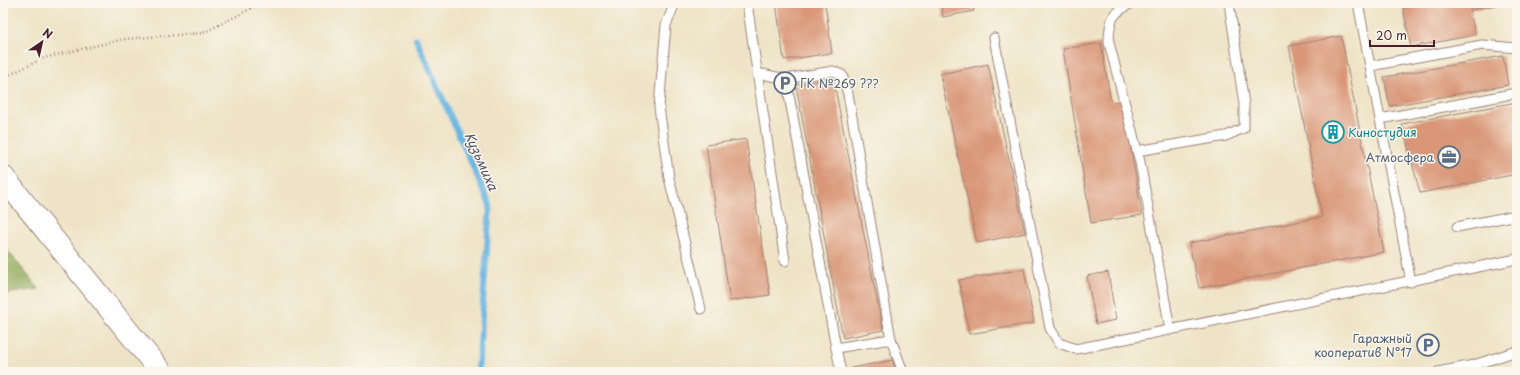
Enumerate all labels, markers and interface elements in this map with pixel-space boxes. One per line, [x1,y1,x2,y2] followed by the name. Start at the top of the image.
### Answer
[22,22,62,62] north arrow
[1370,22,1434,48] scale bar
[40,24,56,43] text: N
[1376,26,1407,44] text: 20 m
[772,70,798,96] parking icon: ГК №269 ???
[800,74,878,92] place label: ГК №269 ???
[1320,119,1346,145] building icon: Киностудия
[1348,123,1417,141] place label: Киностудия
[461,129,504,194] water label: Кузьмиха
[1436,144,1462,170] office icon: Атмосфера
[1366,148,1435,166] place label: Атмосфера
[1314,329,1413,361] place label: Гаражный кооператив N°17
[1415,332,1441,358] parking icon: Гаражный кооператив N°17

